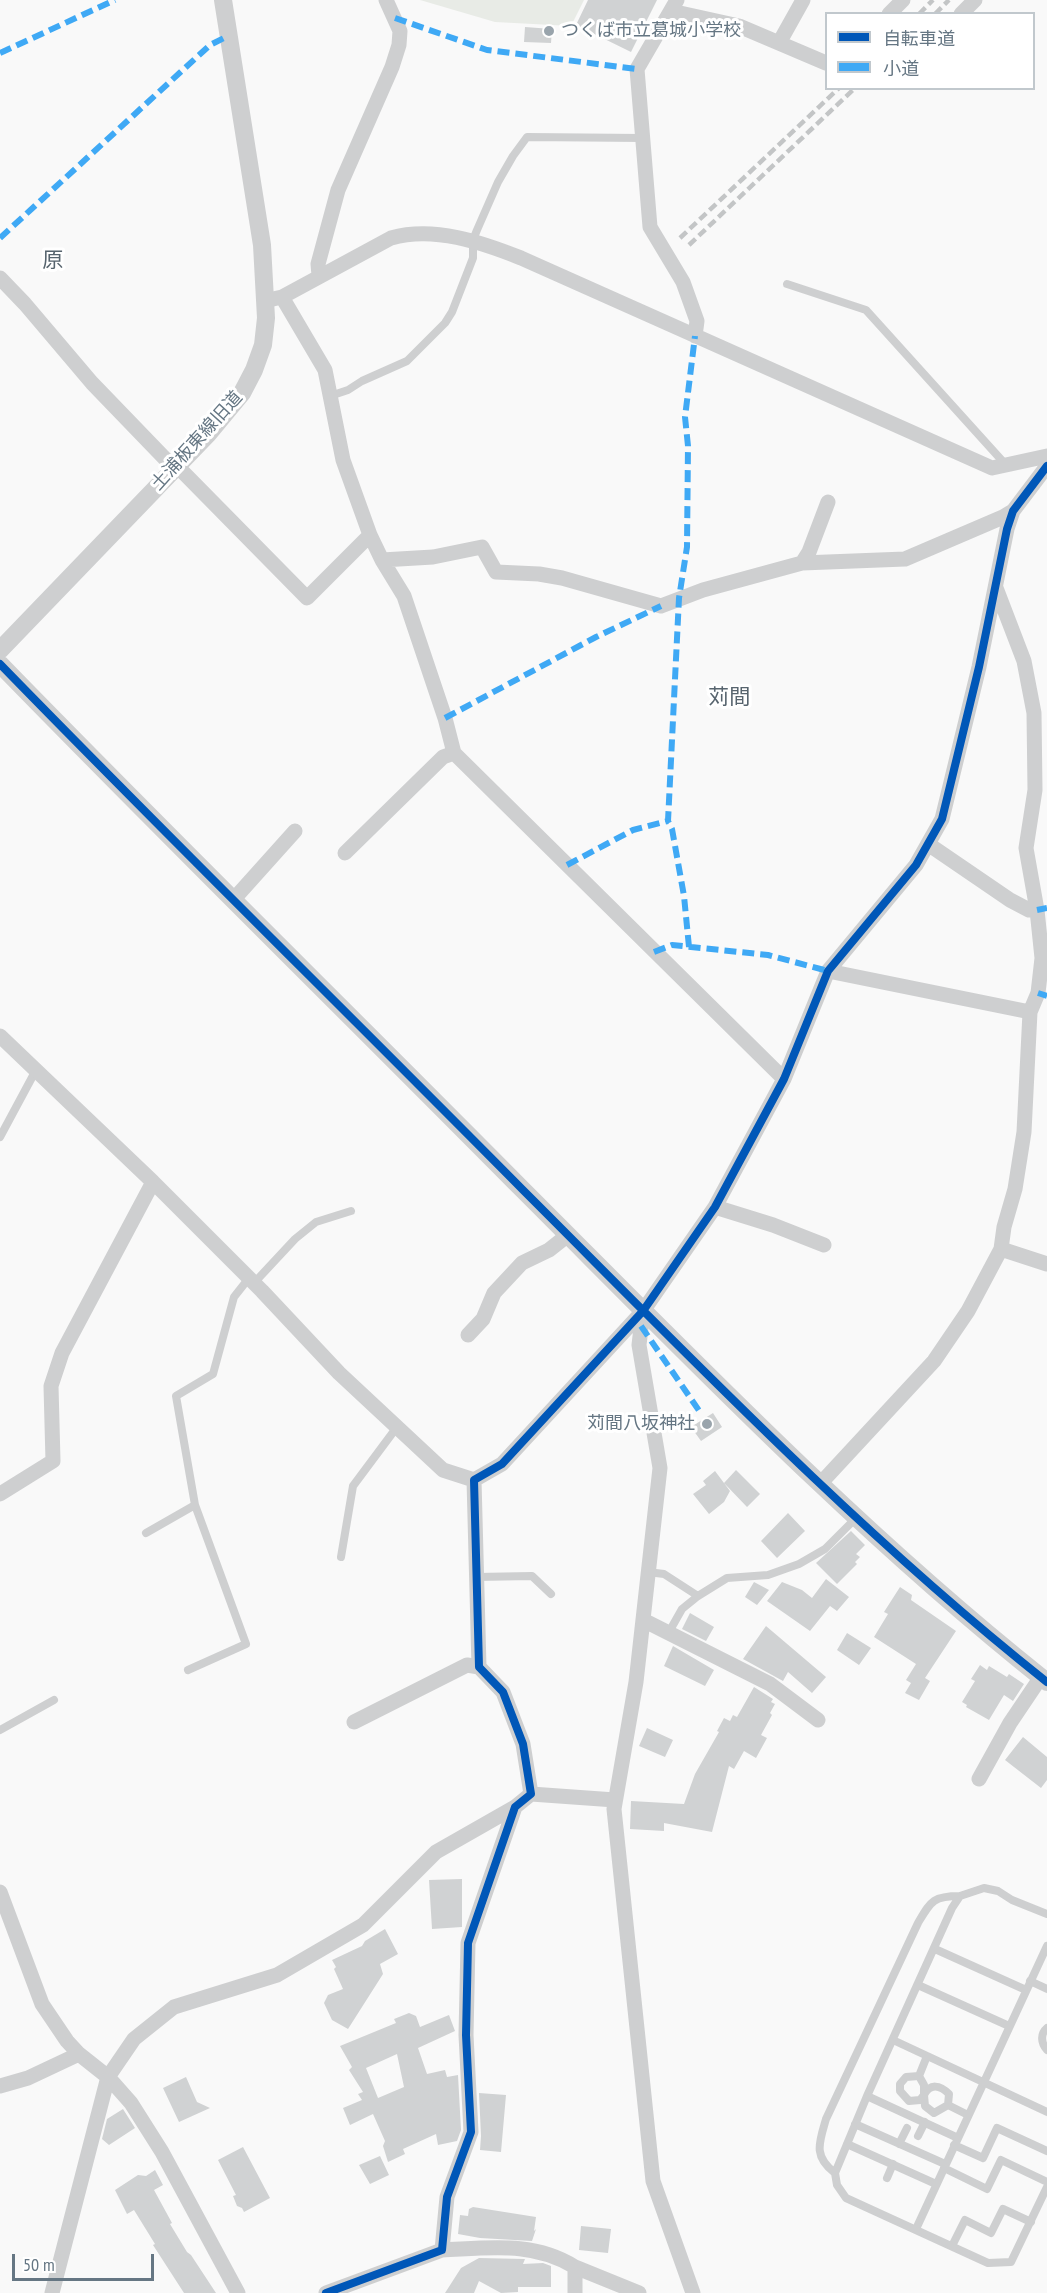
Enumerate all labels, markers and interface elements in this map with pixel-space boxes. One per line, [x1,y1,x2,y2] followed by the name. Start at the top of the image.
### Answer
[825,12,1035,90] legend
[561,20,741,42] place label: つくば市立葛城小学校
[542,24,556,38] marker: つくば市立葛城小学校
[883,27,955,50] text: 自転車道
[883,57,919,80] text: 小道
[43,248,63,274] district label: 原
[147,387,247,495] street label: 土浦板東線旧道
[708,685,750,711] district label: 苅間
[587,1413,695,1435] place label: 苅間八坂神社
[700,1417,714,1431] marker: 苅間八坂神社
[15,2242,158,2280] scale bar
[23,2253,55,2276] text: 50 m

